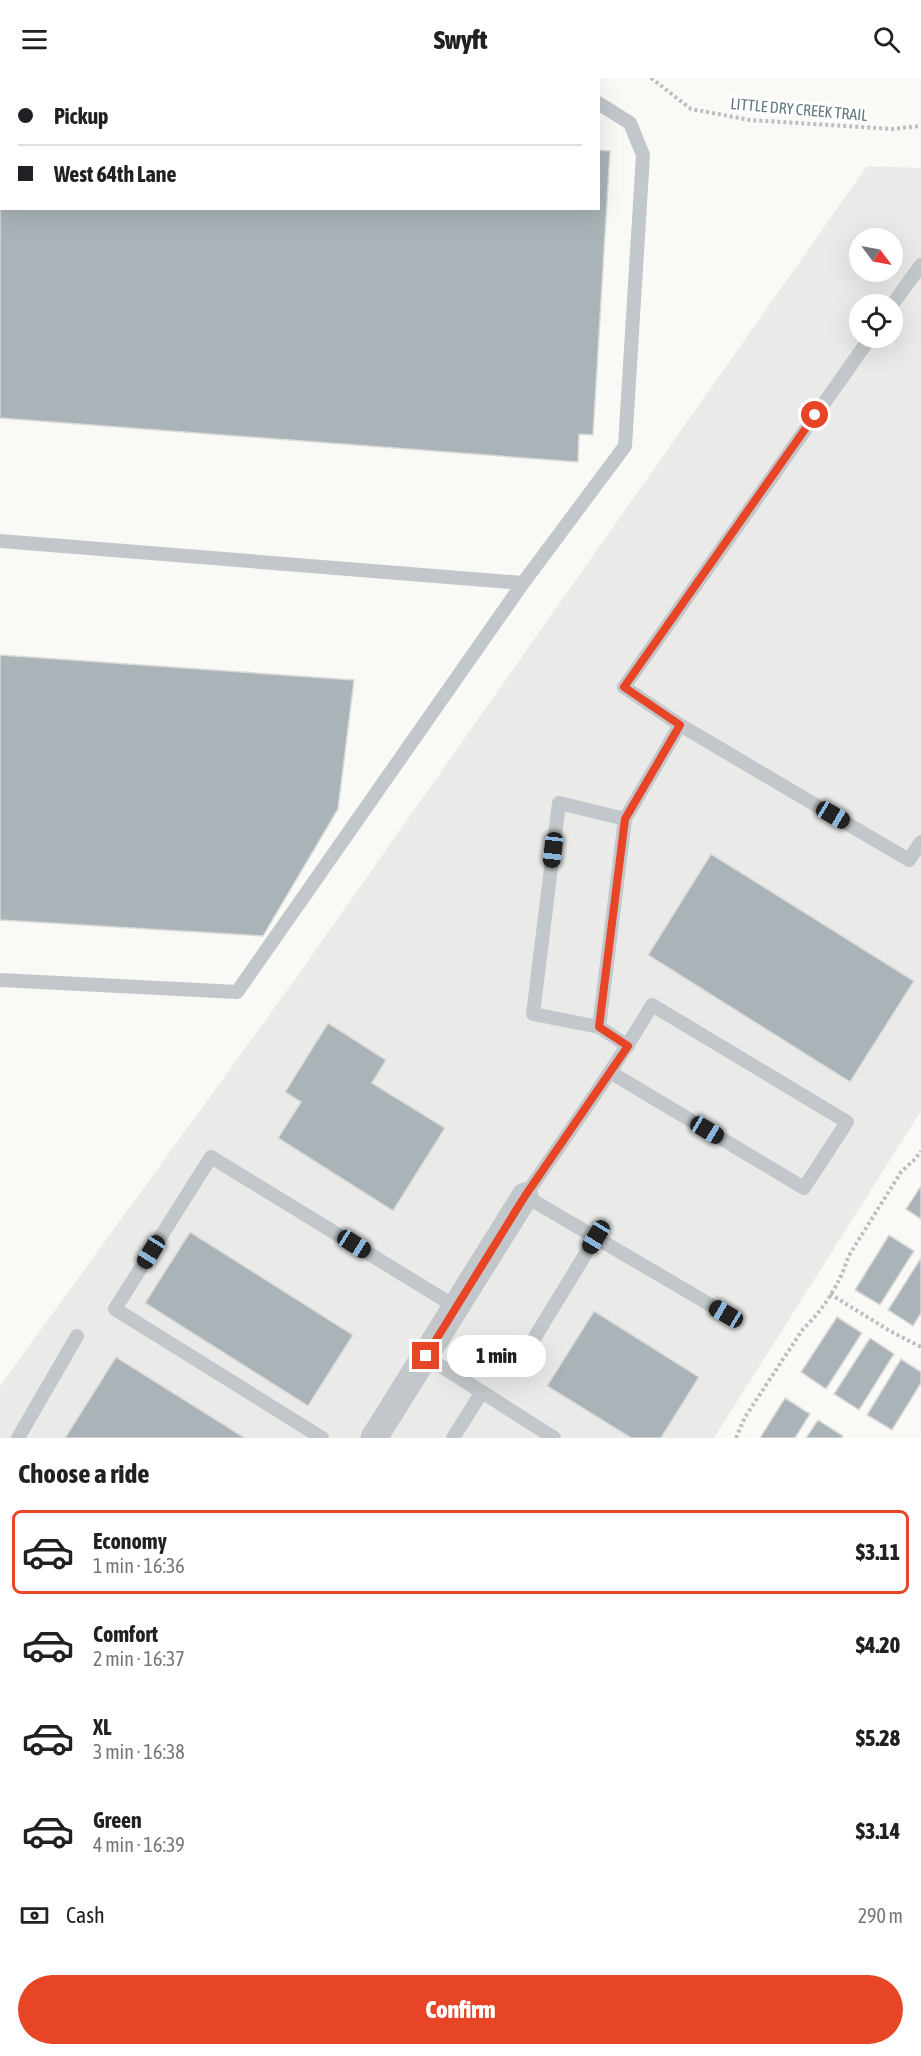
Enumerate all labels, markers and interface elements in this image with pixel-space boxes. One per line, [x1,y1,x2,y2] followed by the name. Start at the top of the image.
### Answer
[18,23,51,56] icon: menu
[870,23,903,56] icon: search
[434,24,487,55] text: Swyft
[730,94,869,124] street label: LITTLE DRY CREEK TRAIL
[54,103,109,129] text: Pickup
[54,161,177,187] text: West 64th Lane
[849,228,903,282] north arrow
[849,228,903,348] map controls
[849,294,903,348] button: locate
[801,401,828,428] route start
[813,798,853,832] car
[542,831,564,869] car
[687,1113,727,1147] car
[579,1217,613,1257] car
[334,1227,374,1261] car
[134,1232,168,1272] car
[706,1297,746,1331] car
[447,1335,546,1377] callout: 1 min
[412,1342,439,1369] route end
[476,1344,517,1367] text: 1 min
[18,1458,150,1489] text: Choose a ride
[21,1525,75,1579] icon: car
[93,1528,167,1554] text: Economy
[856,1539,900,1565] text: $3.11
[93,1554,185,1577] text: 1 min · 16:36
[21,1618,75,1672] icon: car
[93,1621,158,1647] text: Comfort
[856,1632,900,1658] text: $4.20
[93,1647,185,1670] text: 2 min · 16:37
[21,1711,75,1765] icon: car
[93,1714,111,1740] text: XL
[856,1725,900,1751] text: $5.28
[93,1740,185,1763] text: 3 min · 16:38
[21,1804,75,1858] icon: car
[93,1807,142,1833] text: Green
[856,1818,900,1844] text: $3.14
[93,1833,185,1856] text: 4 min · 16:39
[18,1899,51,1932] icon: cash
[66,1902,105,1928] text: Cash
[858,1904,903,1927] text: 290 m
[18,1975,903,2044] button: Confirm

